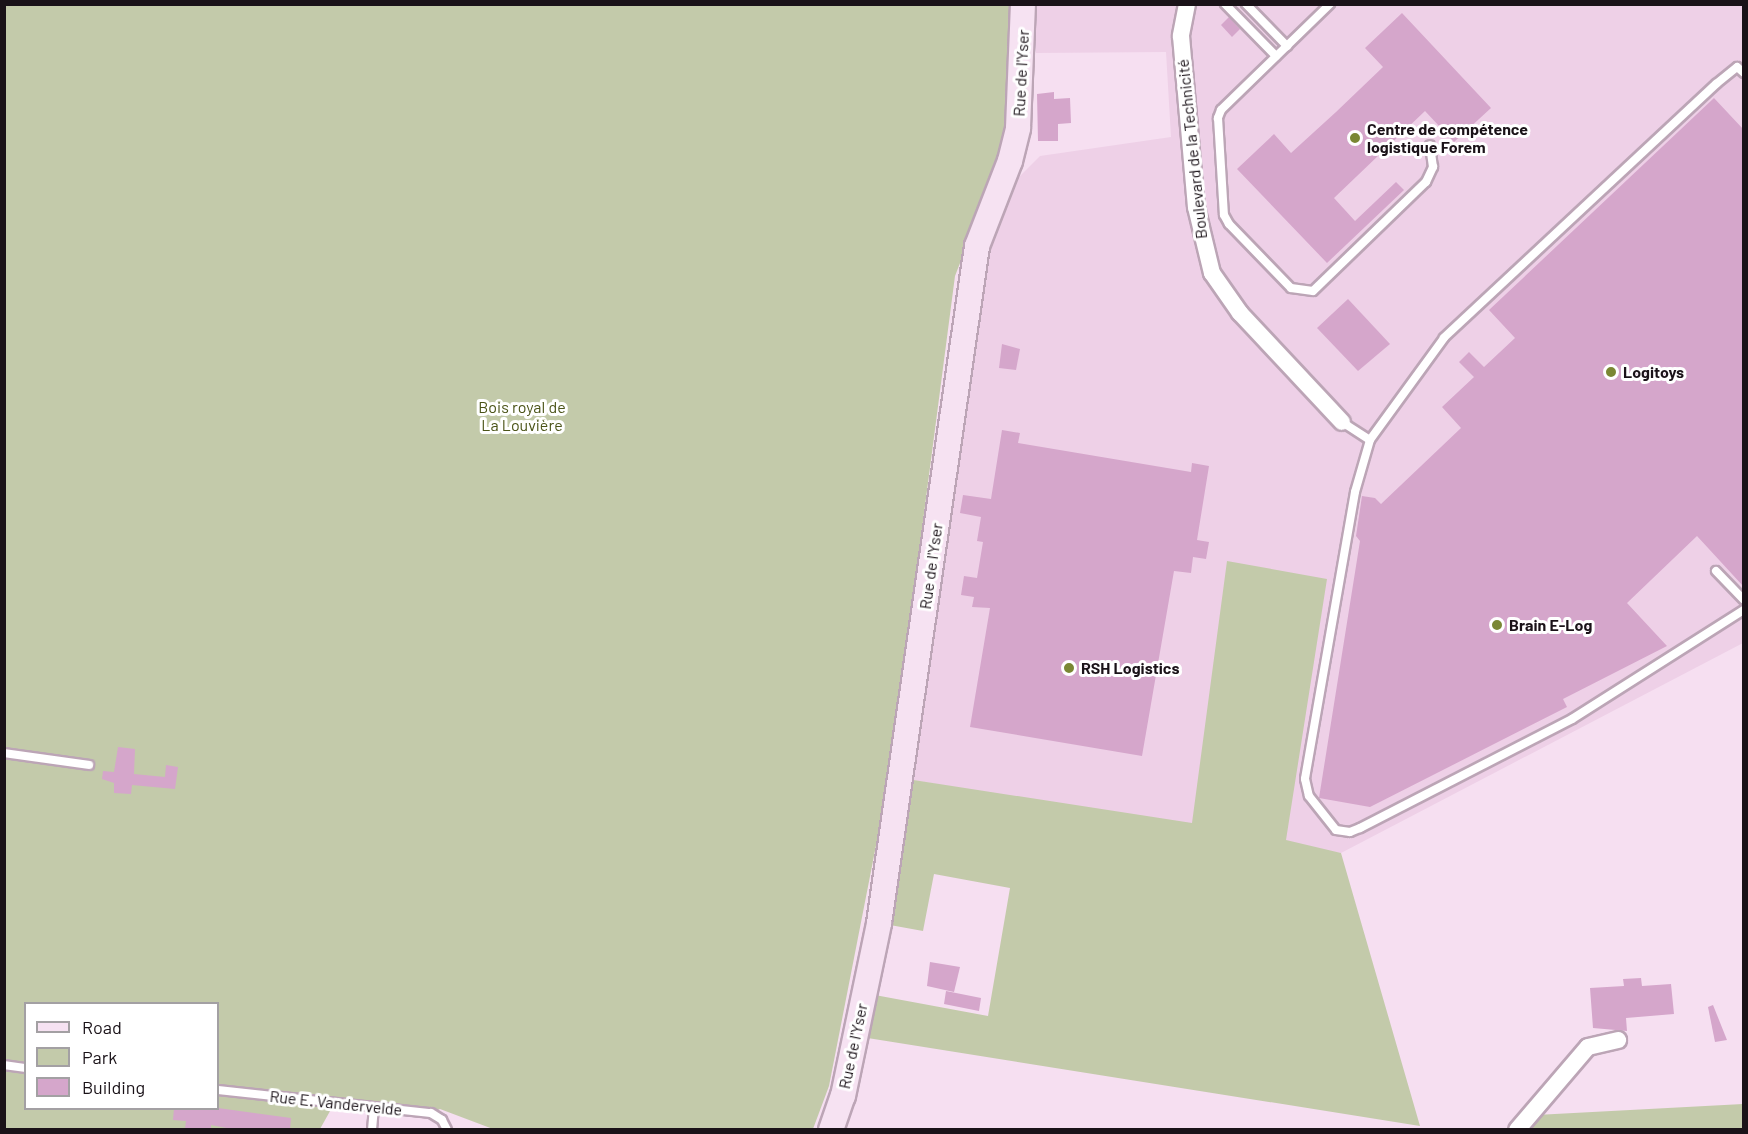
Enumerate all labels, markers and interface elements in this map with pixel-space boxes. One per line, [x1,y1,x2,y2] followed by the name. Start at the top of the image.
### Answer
[1009,29,1033,117] street label: Rue de l'Yser
[1173,58,1211,240] street label: Boulevard de la Technicité
[1367,119,1528,157] place label: Centre de compétence logistique Forem
[1348,131,1362,145] marker: Centre de compétence logistique Forem
[1623,362,1684,382] place label: Logitoys
[1604,365,1618,379] marker: Logitoys
[478,397,566,435] park label: Bois royal de La Louvière
[915,522,947,610] street label: Rue de l'Yser
[1509,615,1592,635] place label: Brain E-Log
[1490,618,1504,632] marker: Brain E-Log
[1081,658,1179,678] place label: RSH Logistics
[1062,661,1076,675] marker: RSH Logistics
[835,1001,871,1091] street label: Rue de l'Yser
[24,1002,219,1110] legend
[82,1016,122,1038] text: Road
[82,1046,117,1068] text: Park
[82,1076,145,1098] text: Building
[269,1086,403,1120] street label: Rue E. Vandervelde

